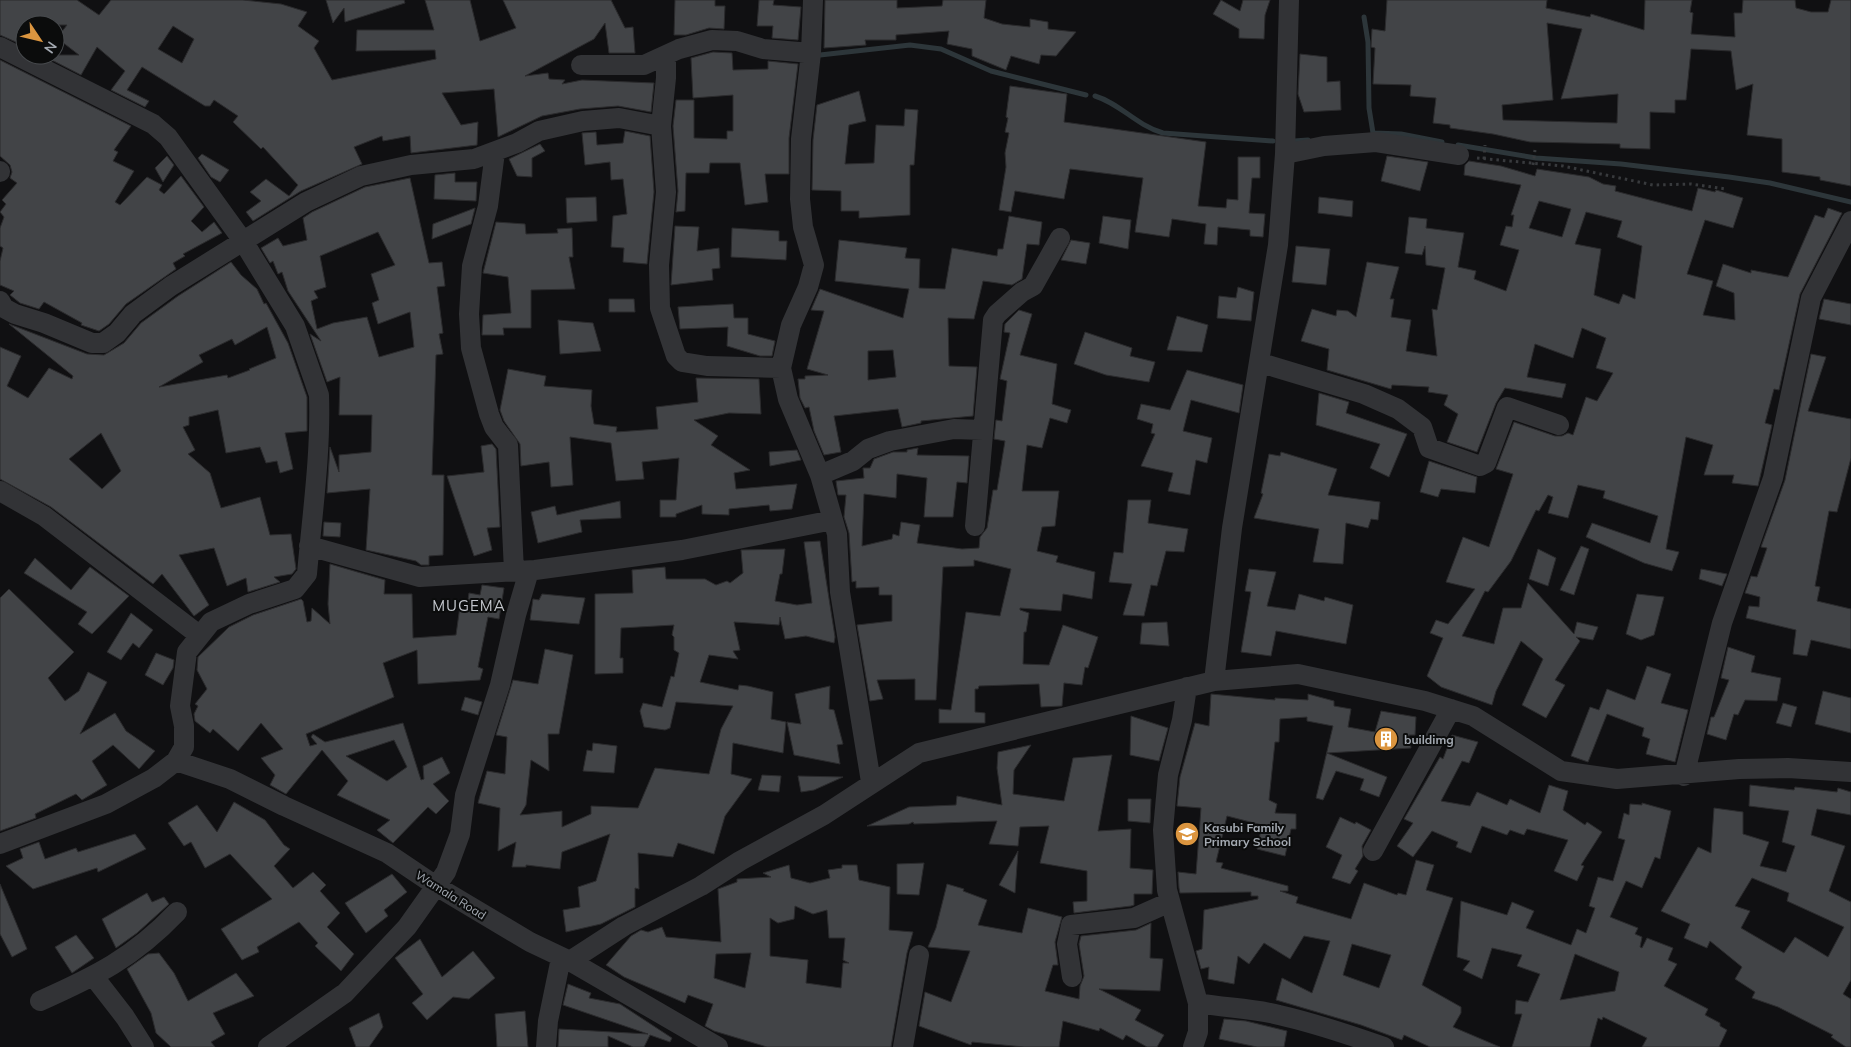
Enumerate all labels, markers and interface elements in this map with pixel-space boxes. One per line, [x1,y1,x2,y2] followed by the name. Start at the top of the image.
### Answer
[15,15,65,65] north arrow
[40,38,61,57] text: N
[432,596,506,615] district label: MUGEMA
[1373,726,1399,752] building icon: buildimg
[1404,732,1454,747] place label: buildimg
[1204,820,1291,849] place label: Kasubi Family Primary School
[1174,821,1200,847] school or university icon: Kasubi Family Primary School
[413,867,489,923] street label: Wamala Road

